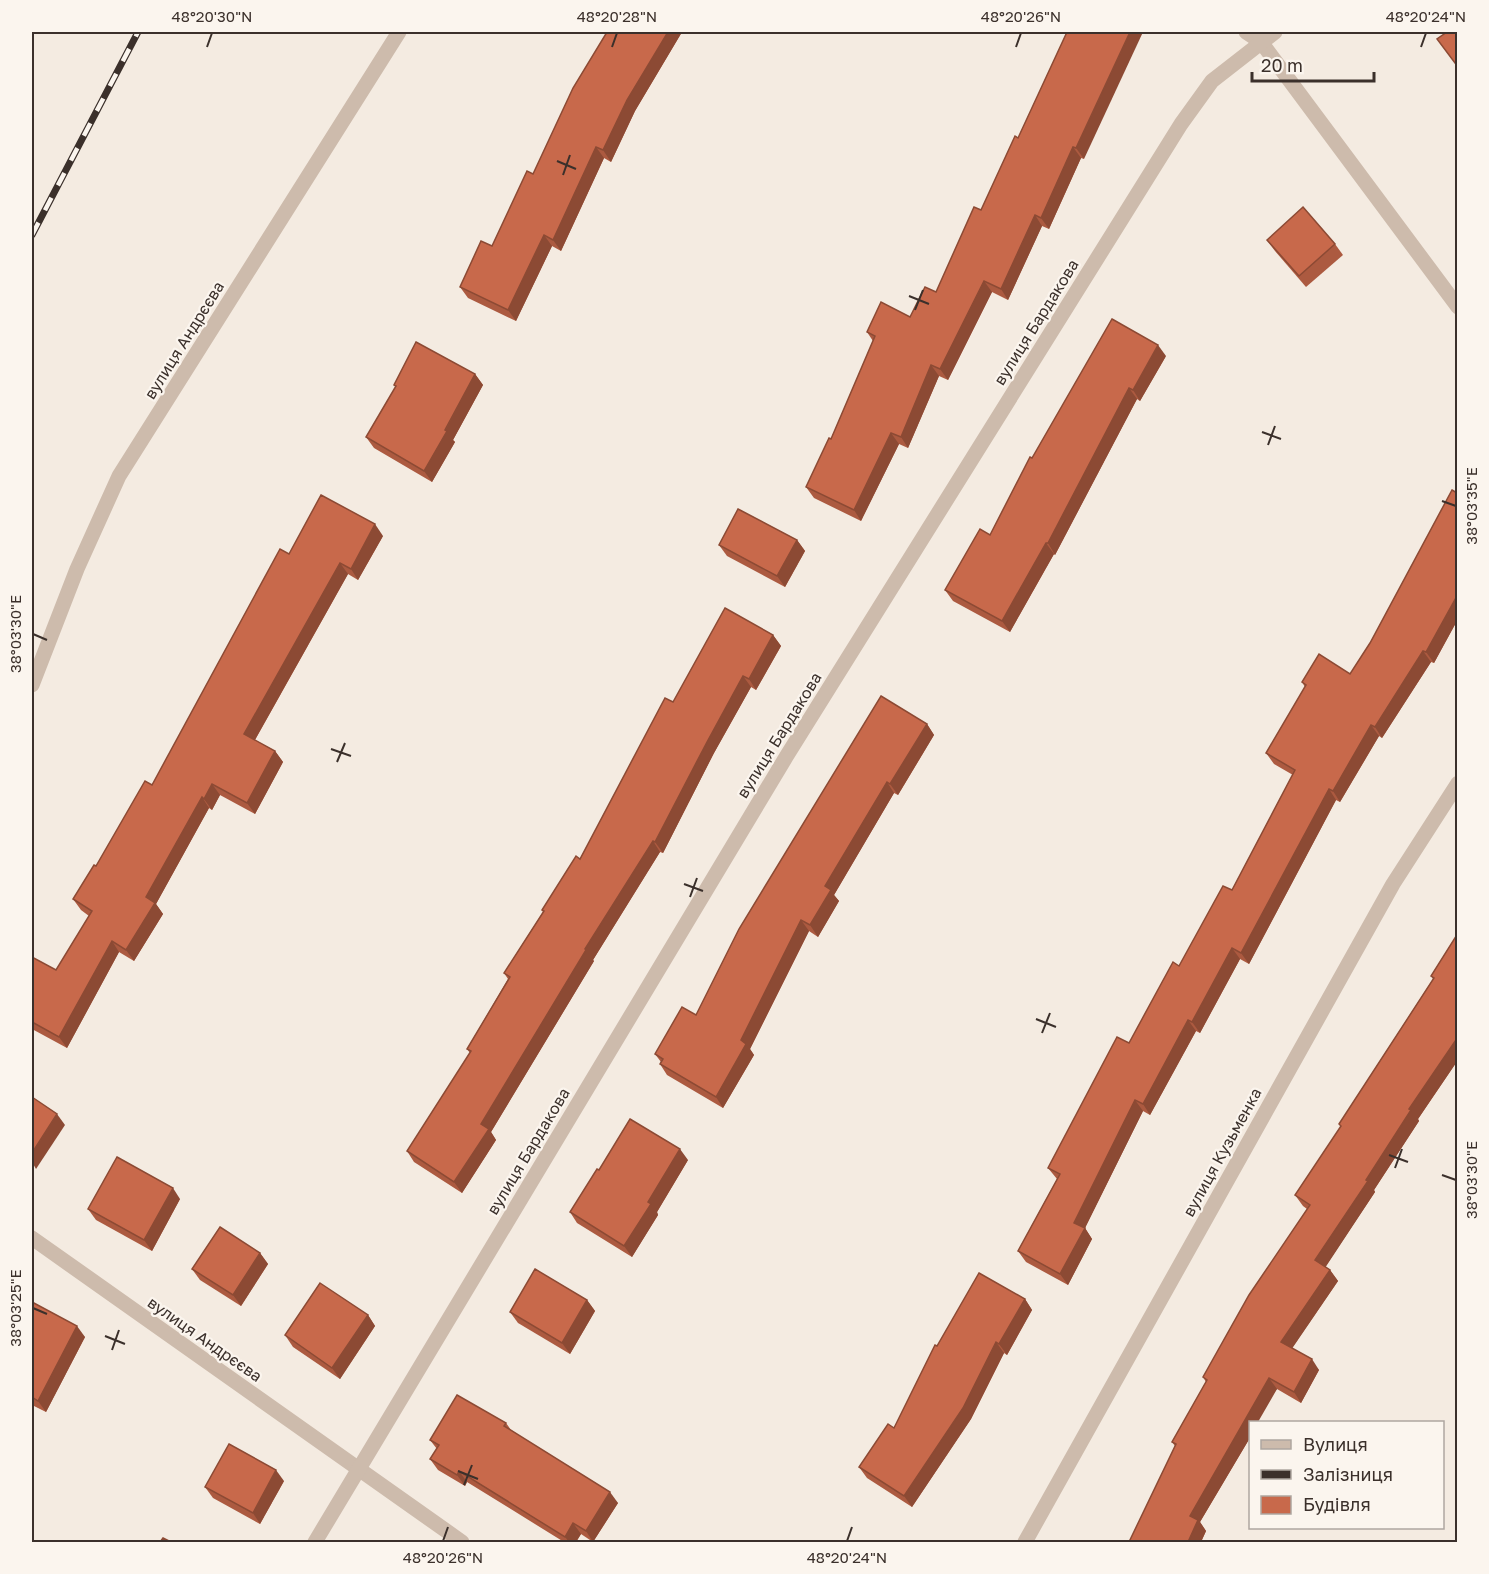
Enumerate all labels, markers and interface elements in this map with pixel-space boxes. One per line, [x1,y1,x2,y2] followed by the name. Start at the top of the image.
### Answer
[172,7,252,25] text: 48°20'30"N
[577,7,657,25] text: 48°20'28"N
[981,7,1061,25] text: 48°20'26"N
[1386,7,1466,25] text: 48°20'24"N
[1252,45,1374,83] scale bar
[1261,54,1303,76] text: 20 m
[989,255,1083,389] street label: вулиця Бардакова
[140,277,228,403] street label: вулиця Андрєєва
[1462,467,1480,545] text: 38°03'35"E
[6,595,24,673] text: 38°03'30"E
[732,668,826,802] street label: вулиця Бардакова
[482,1084,574,1218] street label: вулиця Бардакова
[1178,1084,1266,1220] street label: вулиця Кузьменка
[1462,1141,1480,1219] text: 38°03'30"E
[6,1269,24,1347] text: 38°03'25"E
[144,1292,266,1386] street label: вулиця Андрєєва
[1249,1421,1444,1529] legend
[1303,1433,1368,1455] text: Вулиця
[1303,1463,1393,1485] text: Залізниця
[1303,1493,1371,1515] text: Будівля
[403,1548,483,1566] text: 48°20'26"N
[807,1548,887,1566] text: 48°20'24"N

